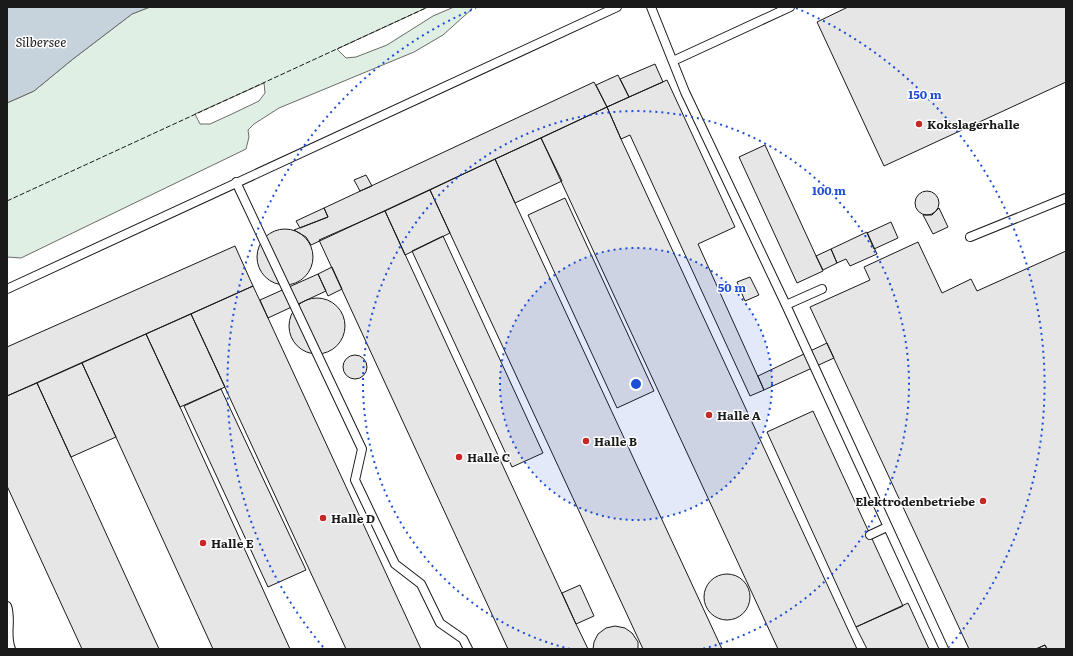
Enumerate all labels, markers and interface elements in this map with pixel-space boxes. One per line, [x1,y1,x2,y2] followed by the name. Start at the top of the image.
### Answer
[16,32,66,51] water label: Silbersee
[908,85,942,103] text: 150 m
[927,115,1020,133] place label: Kokslagerhalle
[914,119,924,129] marker: Kokslagerhalle
[812,181,846,199] text: 100 m
[718,278,746,296] text: 50 m
[629,377,643,391] centre of rings
[717,406,761,424] place label: Halle A
[704,410,714,420] marker: Halle A
[594,432,637,450] place label: Halle B
[581,436,591,446] marker: Halle B
[467,448,510,466] place label: Halle C
[454,452,464,462] marker: Halle C
[855,492,975,510] place label: Elektrodenbetriebe
[978,496,988,506] marker: Elektrodenbetriebe
[331,509,375,527] place label: Halle D
[318,513,328,523] marker: Halle D
[211,534,254,552] place label: Halle E
[198,538,208,548] marker: Halle E

